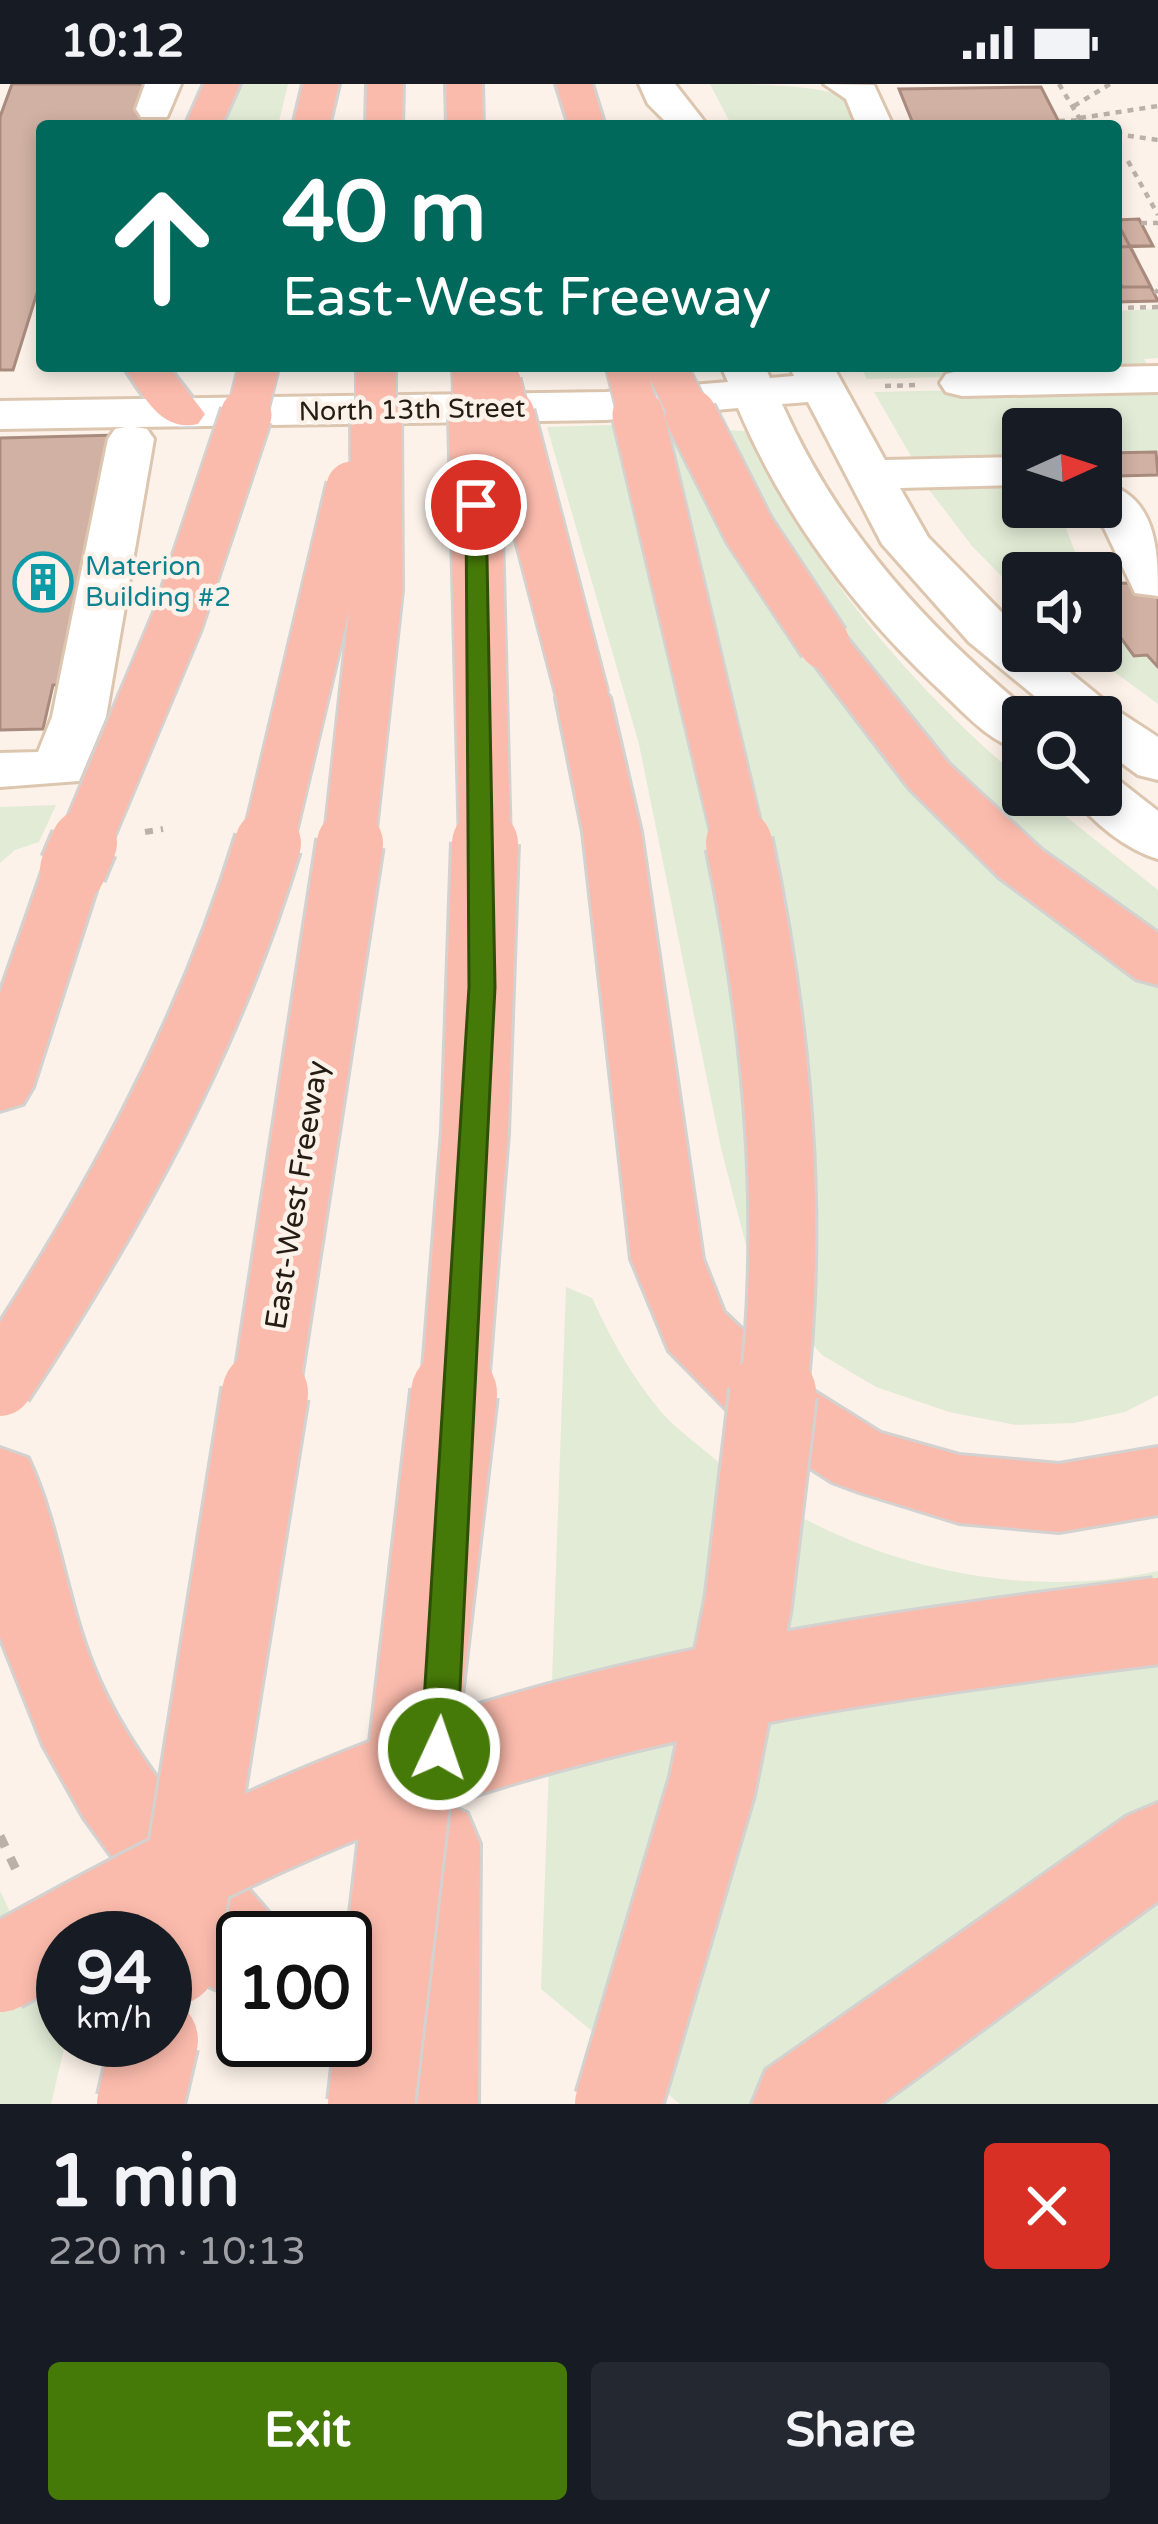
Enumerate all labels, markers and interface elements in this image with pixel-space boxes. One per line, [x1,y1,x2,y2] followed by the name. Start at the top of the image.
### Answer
[60,15,185,69] text: 10:12
[282,163,486,264] text: 40 m
[84,168,240,324] icon: ahead
[282,265,771,330] text: East-West Freeway
[298,392,526,428] street label: North 13th Street
[1002,408,1122,528] north arrow
[1002,408,1122,816] map controls
[425,454,527,556] pin
[443,472,509,538] icon: arrive
[85,550,231,614] place label: Materion Building #2
[12,551,74,613] building icon: Materion Building #2
[1002,552,1122,672] button: sound
[1002,696,1122,816] button: search
[257,1058,337,1332] street label: East-West Freeway
[376,1686,502,1812] position arrow
[216,1911,372,2067] speed limit sign: 100
[76,1938,152,2010] text: 94
[76,2000,152,2037] text: km/h
[48,2139,240,2226] text: 1 min
[984,2143,1110,2269] button: close
[48,2228,306,2275] text: 220 m · 10:13
[48,2362,567,2500] button: Exit
[591,2362,1110,2500] button: Share

